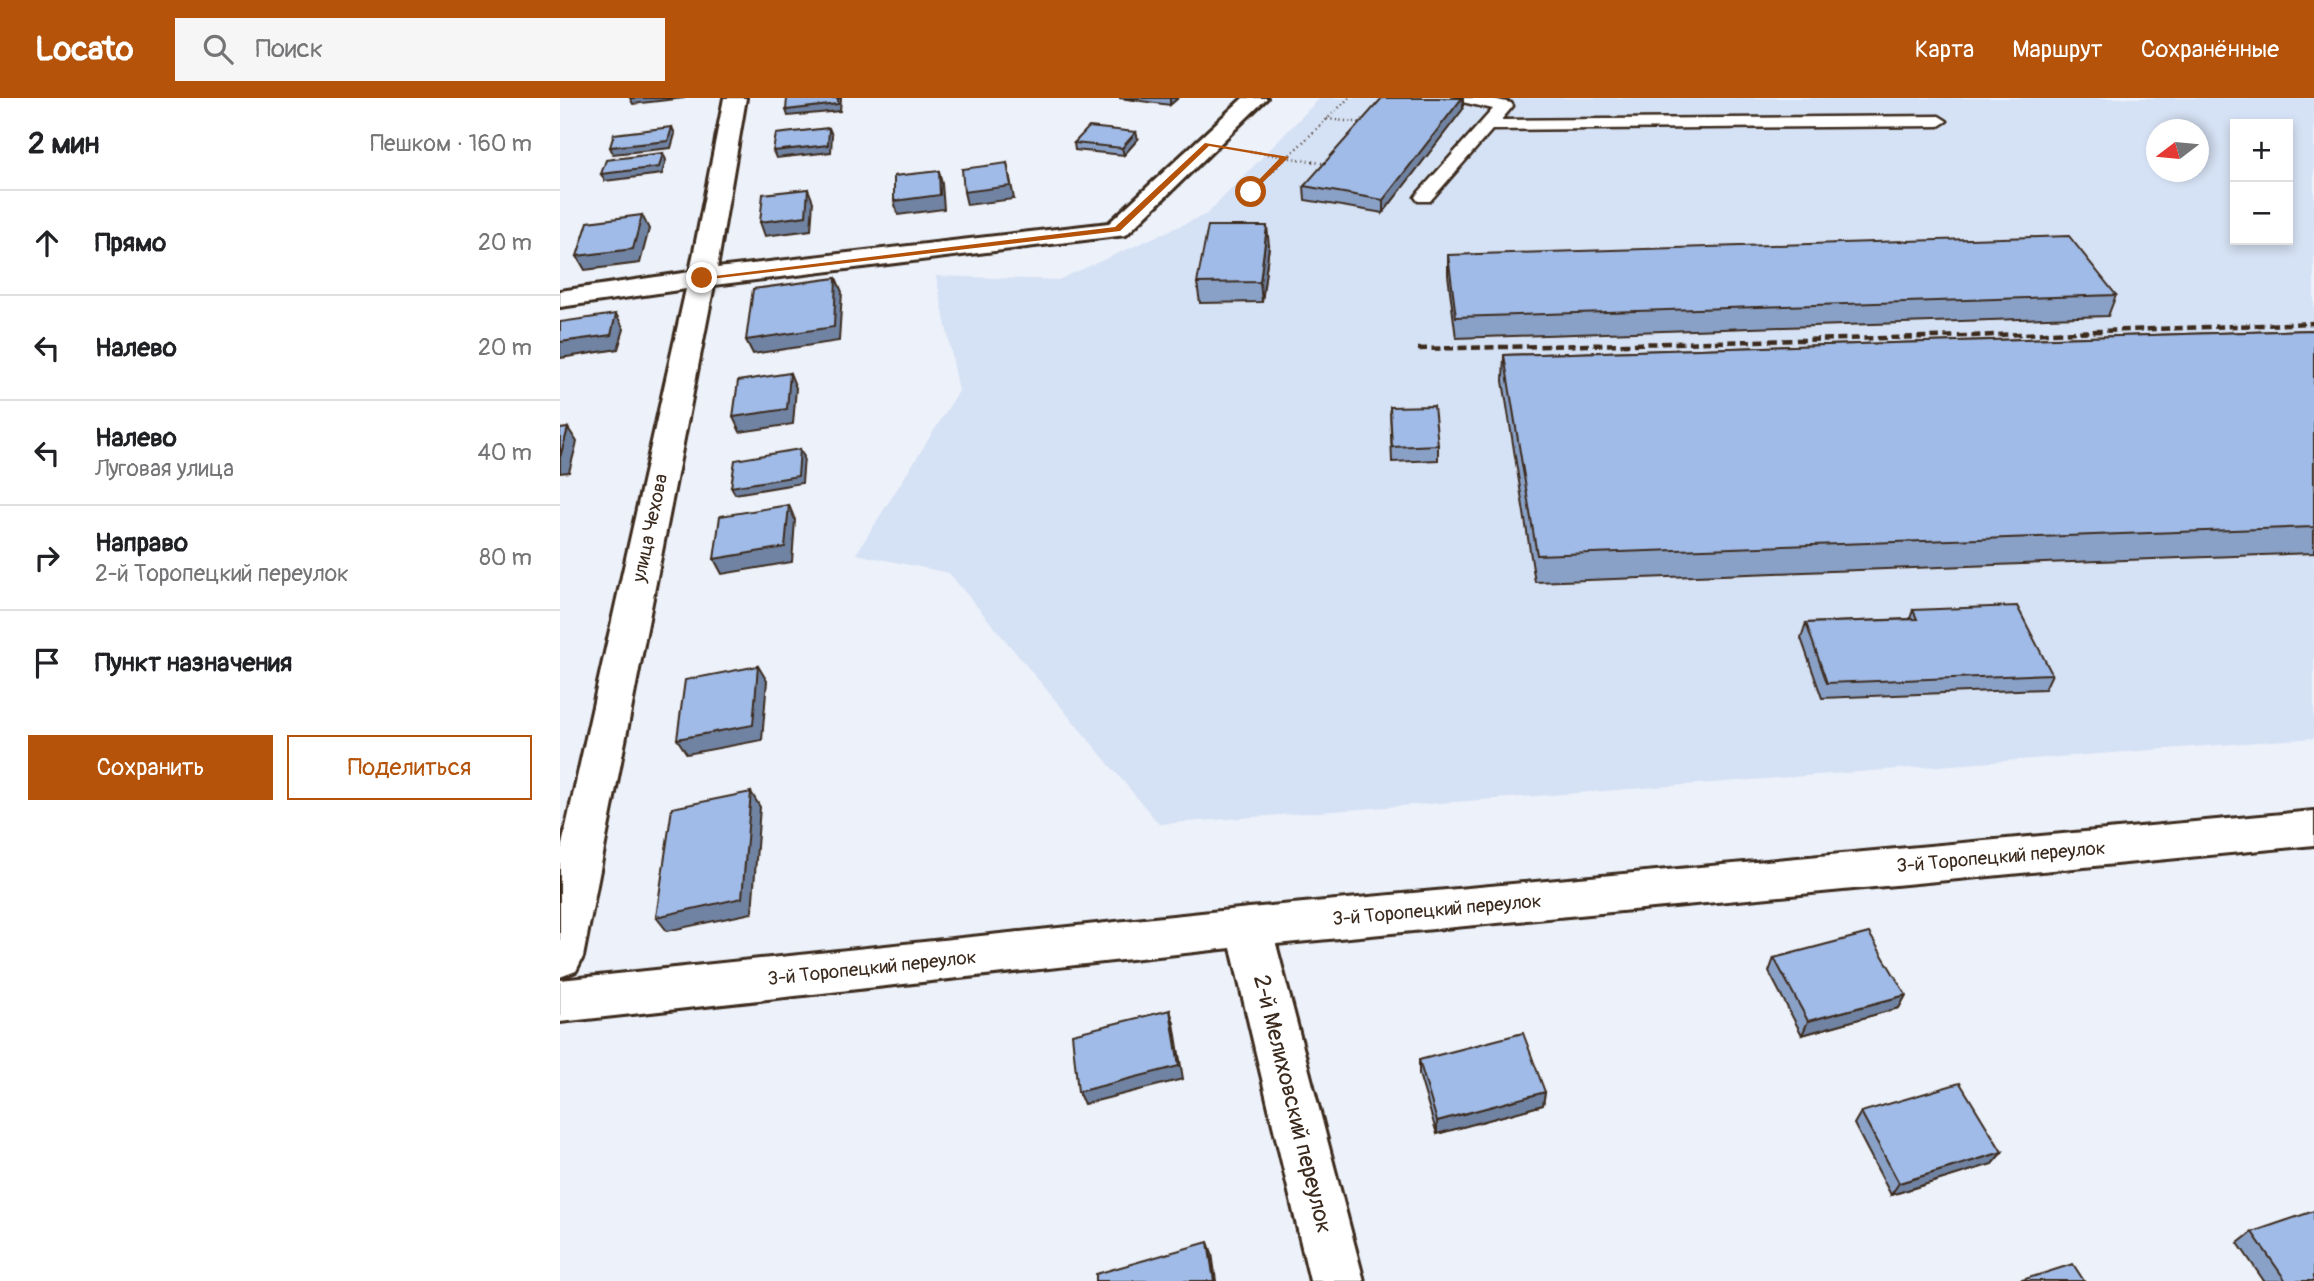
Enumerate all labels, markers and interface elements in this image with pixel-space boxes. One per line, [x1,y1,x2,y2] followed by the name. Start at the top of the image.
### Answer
[175,18,665,81] search box
[35,29,133,70] text: Locato
[199,30,237,68] icon: search
[255,33,323,65] text: Поиск
[1915,35,1974,64] text: Карта
[2012,35,2103,64] text: Маршрут
[2141,35,2279,64] text: Сохранённые
[2146,119,2209,182] north arrow
[2230,119,2293,245] map controls
[2230,119,2293,182] button: +
[28,125,99,162] text: 2 мин
[370,129,532,158] text: Пешком · 160 m
[1235,176,1266,207] route start
[2230,182,2293,245] button: −
[28,224,66,262] icon: ahead
[95,227,166,259] text: Прямо
[478,228,532,257] text: 20 m
[686,262,717,293] route end
[28,329,66,367] icon: left
[95,332,177,364] text: Налево
[478,333,532,362] text: 20 m
[95,422,177,454] text: Налево
[28,434,66,472] icon: left
[478,438,532,467] text: 40 m
[95,454,234,483] text: Луговая улица
[627,472,673,585] street label: улица Чехова
[95,527,188,559] text: Направо
[28,539,66,577] icon: right
[479,543,532,572] text: 80 m
[95,559,349,588] text: 2-й Торопецкий переулок
[28,644,66,682] icon: arrive
[95,647,292,679] text: Пункт назначения
[28,735,273,800] button: Сохранить
[287,735,532,800] button: Поделиться
[1895,836,2107,878] street label: 3-й Торопецкий переулок
[1331,889,1543,931] street label: 3-й Торопецкий переулок
[766,945,978,991] street label: 3-й Торопецкий переулок
[1247,972,1339,1236] street label: 2-й Мелиховский переулок

